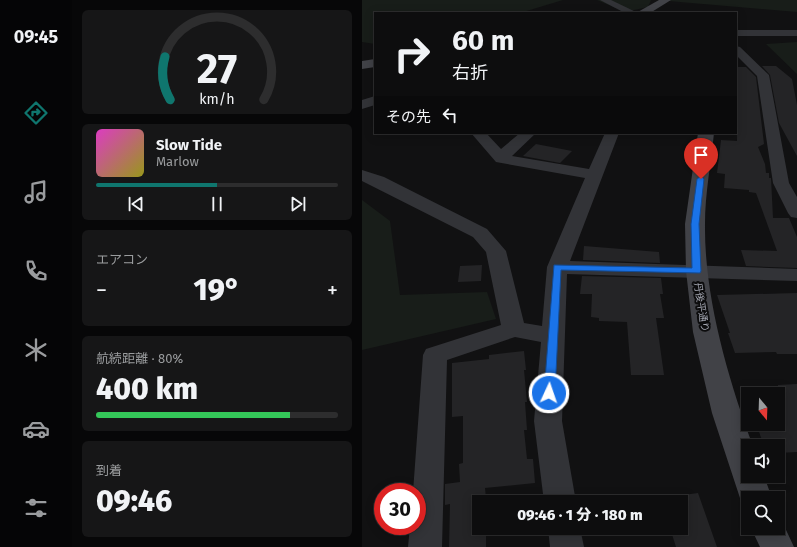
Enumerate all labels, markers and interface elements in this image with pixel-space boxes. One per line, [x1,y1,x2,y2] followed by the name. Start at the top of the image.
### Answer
[452,24,514,57] text: 60 m
[14,26,58,48] text: 09:45
[386,28,438,80] icon: right
[197,44,237,94] text: 27
[452,62,488,84] text: 右折
[199,91,235,108] text: km/h
[22,99,50,127] icon: directions
[439,104,461,126] icon: left
[386,108,431,126] text: その先
[156,136,222,154] text: Slow Tide
[684,138,718,179] pin
[690,144,712,166] icon: arrive
[156,154,199,169] text: Marlow
[22,178,50,206] icon: music
[125,193,147,215] icon: previous
[206,193,228,215] icon: pause
[287,193,309,215] icon: next
[96,252,148,267] text: エアコン
[22,257,50,285] icon: phone
[194,272,240,308] text: 19°
[96,277,107,304] text: −
[327,277,338,304] text: +
[691,282,711,333] street label: 丹後平通り
[22,336,50,364] icon: climate
[96,351,183,366] text: 航続距離 · 80%
[96,371,198,407] text: 400 km
[528,372,570,414] position arrow
[741,387,785,431] north arrow
[741,387,785,535] map controls
[22,415,50,443] icon: car
[741,439,785,483] button: sound
[96,463,122,478] text: 到着
[96,483,172,519] text: 09:46
[374,483,426,535] speed limit sign: 30
[741,491,785,535] button: search
[22,494,50,522] icon: filters
[517,506,643,524] text: 09:46 · 1 分 · 180 m

